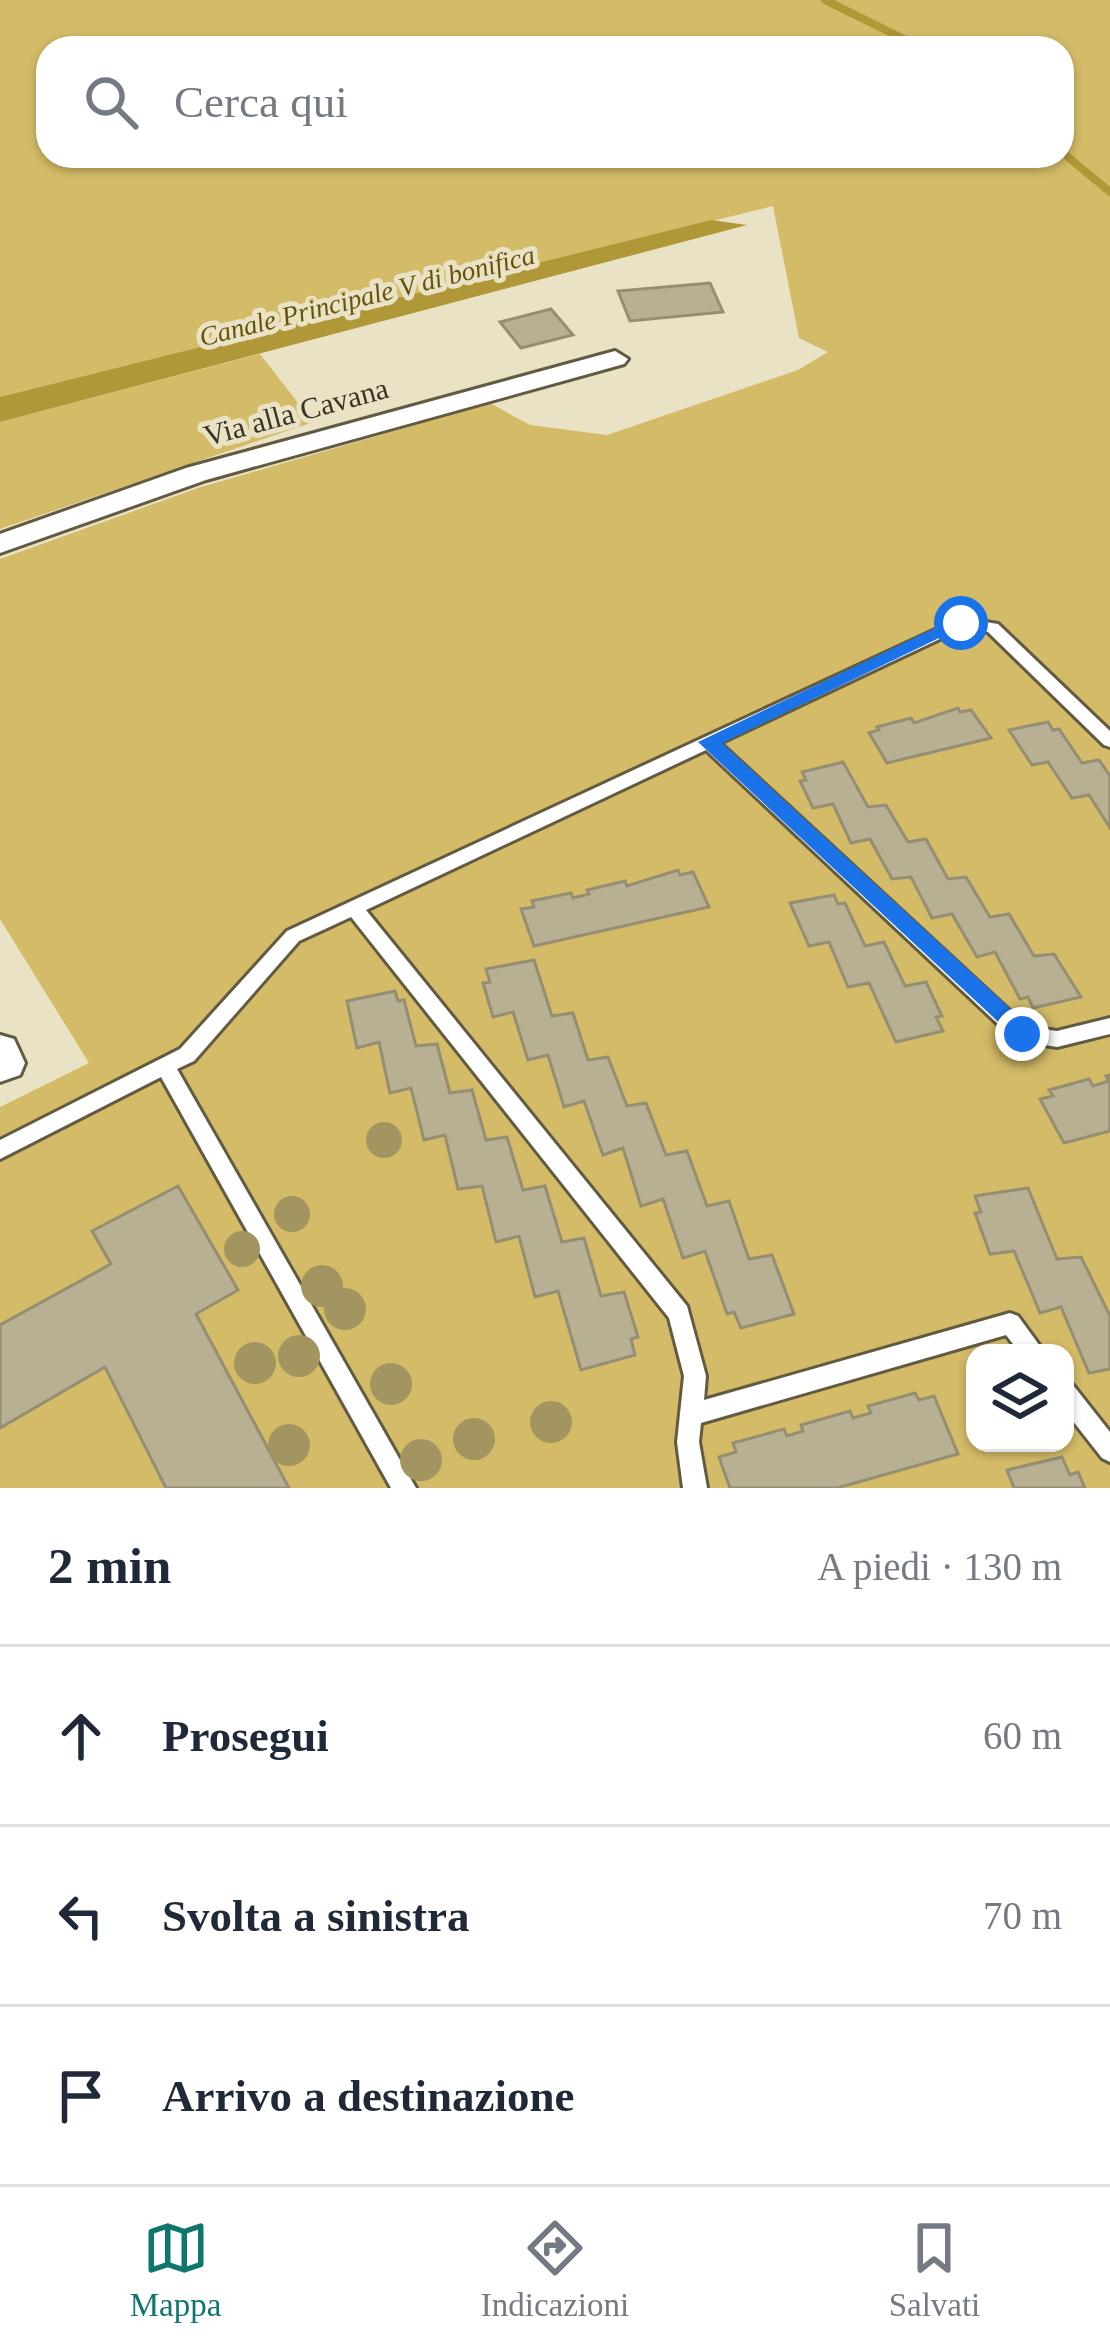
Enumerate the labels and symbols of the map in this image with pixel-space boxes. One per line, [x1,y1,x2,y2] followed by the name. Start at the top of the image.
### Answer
[196,240,538,352] water label: Canale Principale V di bonifica
[200,371,392,452] street label: Via alla Cavana
[934,596,988,650] route start
[995,1007,1049,1061] route end

